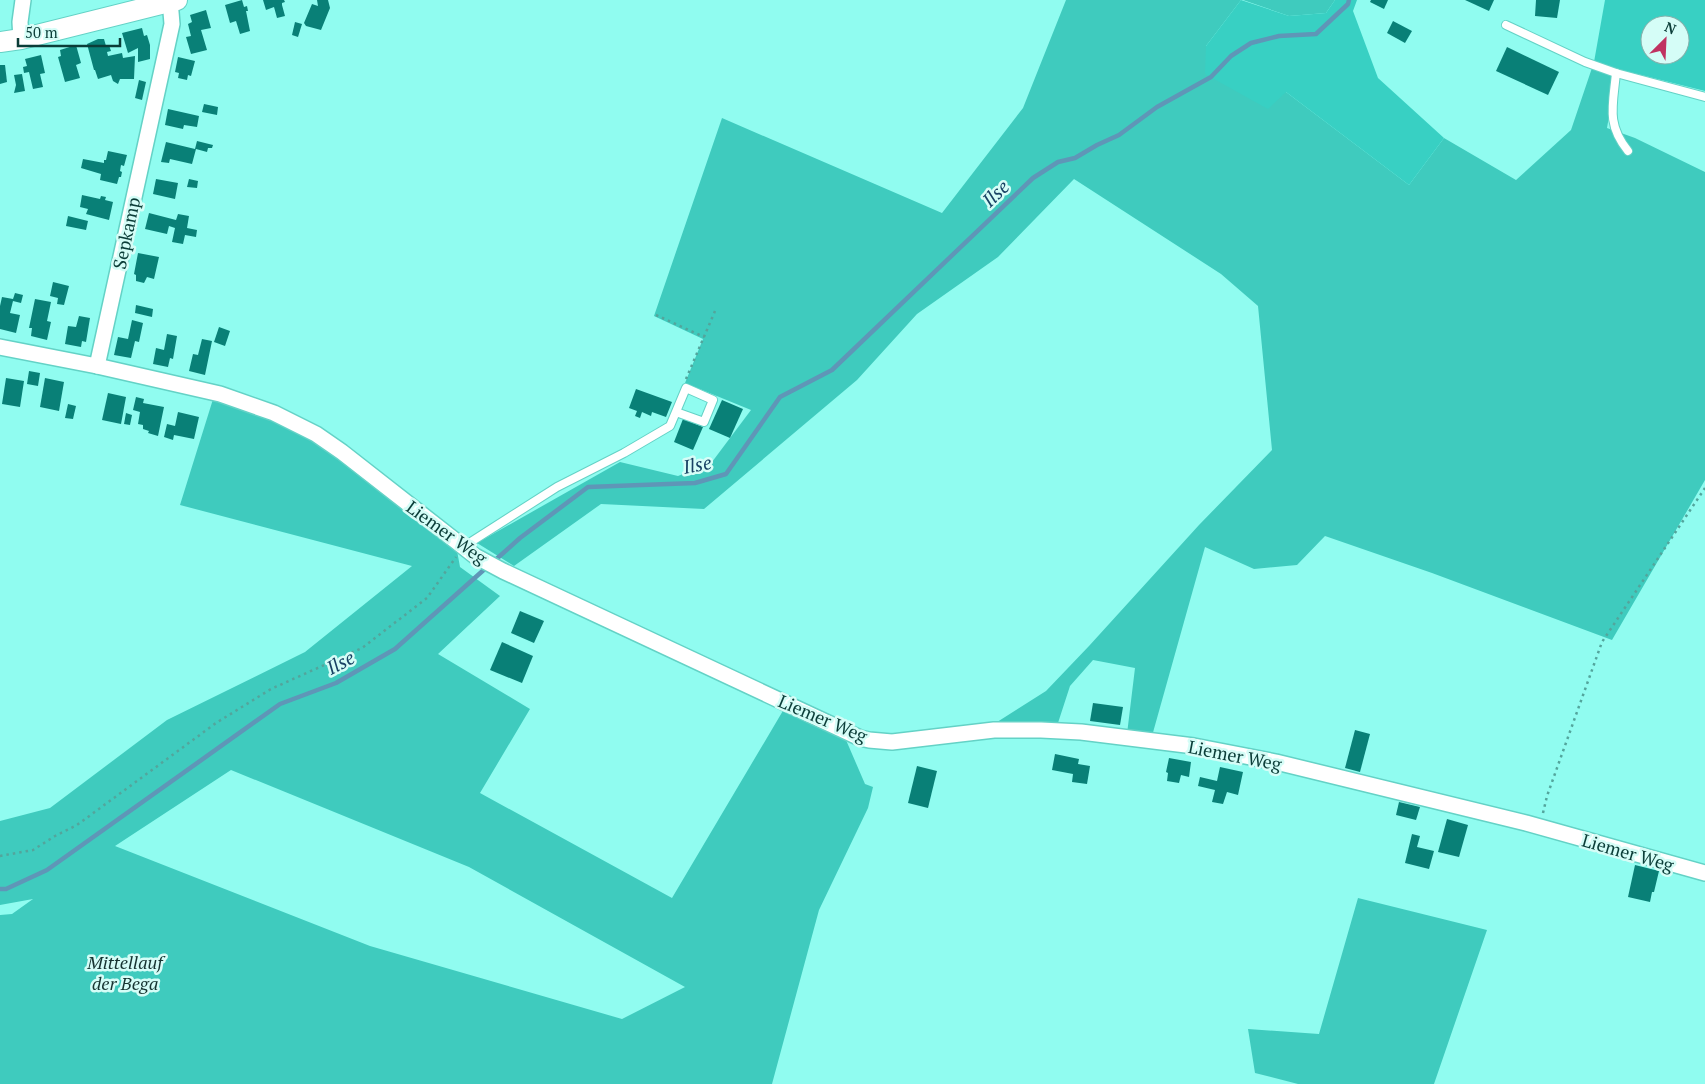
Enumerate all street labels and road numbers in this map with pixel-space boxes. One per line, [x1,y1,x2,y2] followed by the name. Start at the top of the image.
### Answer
[107,195,145,271] street label: Sepkamp
[402,495,493,570] street label: Liemer Weg
[775,689,872,748] street label: Liemer Weg
[1186,734,1284,776] street label: Liemer Weg
[1579,827,1677,877] street label: Liemer Weg

